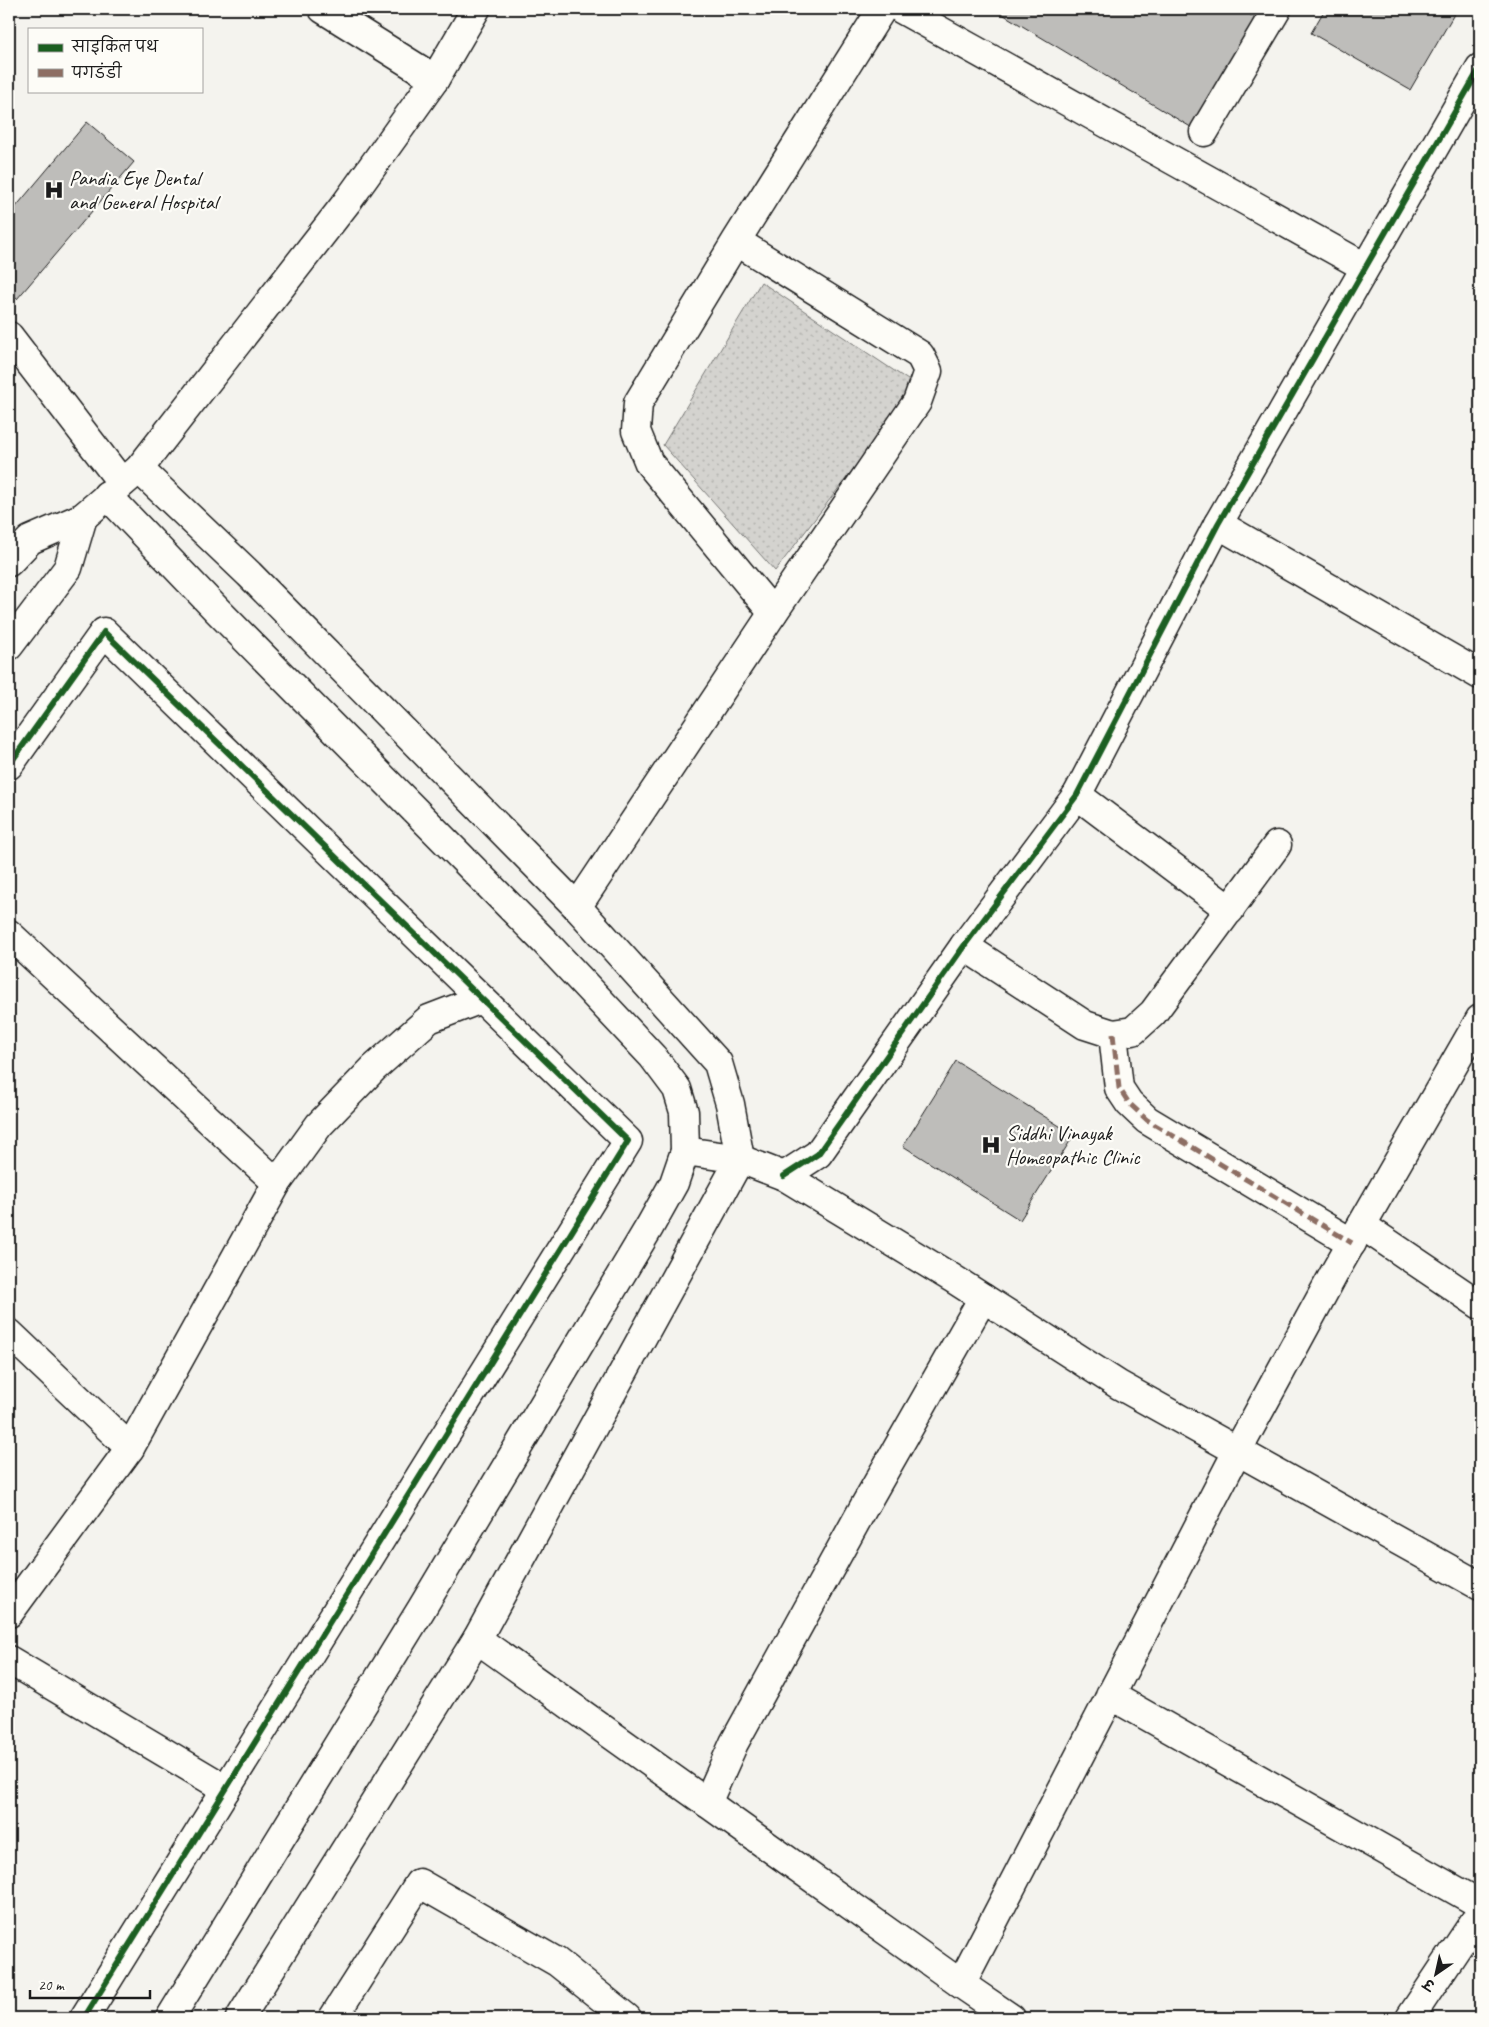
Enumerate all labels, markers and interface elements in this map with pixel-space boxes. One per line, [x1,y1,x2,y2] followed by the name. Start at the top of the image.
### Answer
[28,28,202,92] legend
[71,35,159,57] text: साइकिल पथ
[71,61,122,83] text: पगडंडी
[69,165,221,215] place label: Pandia Eye Dental and General Hospital
[43,179,65,201] hospital icon: Pandia Eye Dental and General Hospital
[1006,1120,1141,1170] place label: Siddhi Vinayak Homeopathic Clinic
[980,1134,1002,1156] hospital icon: Siddhi Vinayak Homeopathic Clinic
[1412,1950,1462,2000] north arrow
[30,1967,150,1999] scale bar
[1419,1974,1439,1995] text: उ
[38,1976,65,1995] text: 20 m

